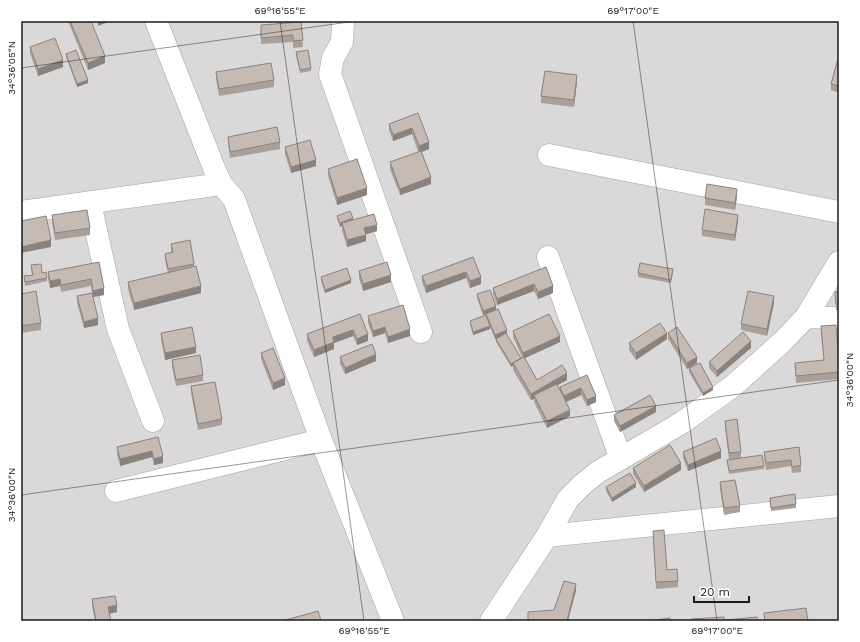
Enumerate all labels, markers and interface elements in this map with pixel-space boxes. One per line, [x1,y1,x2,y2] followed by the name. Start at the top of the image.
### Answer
[254,5,306,16] text: 69°16'55"E
[607,5,659,16] text: 69°17'00"E
[6,41,17,95] text: 34°36'05"N
[844,353,855,407] text: 34°36'00"N
[6,468,17,522] text: 34°36'00"N
[694,578,749,604] scale bar
[700,585,730,599] text: 20 m
[338,625,390,636] text: 69°16'55"E
[691,625,743,636] text: 69°17'00"E

